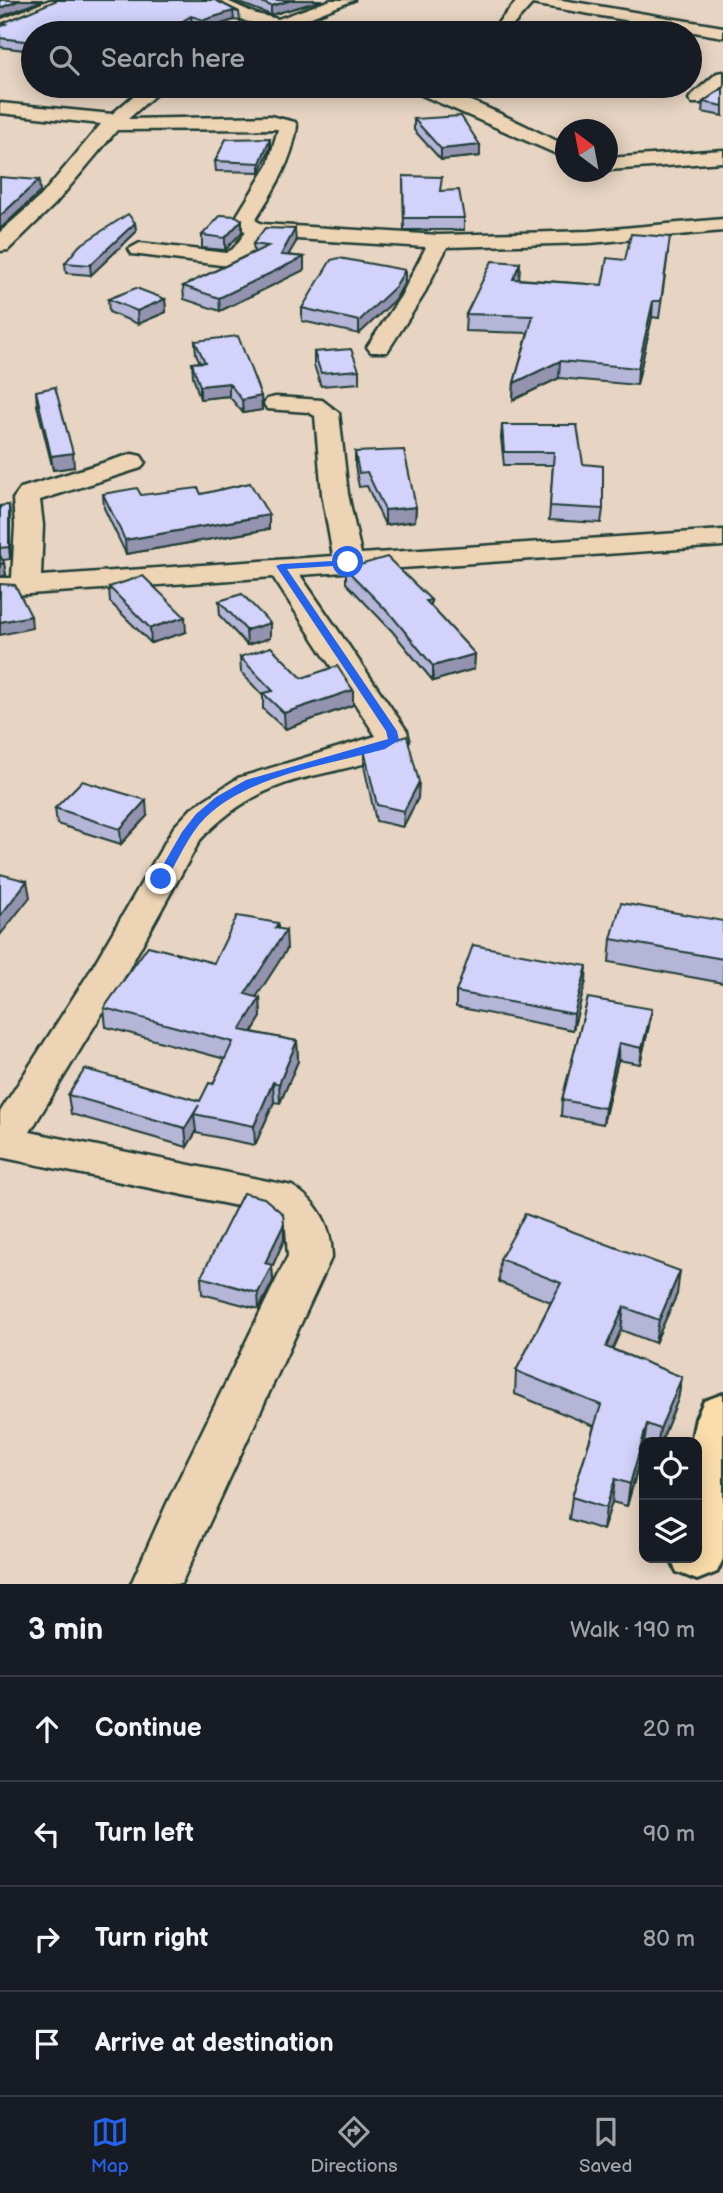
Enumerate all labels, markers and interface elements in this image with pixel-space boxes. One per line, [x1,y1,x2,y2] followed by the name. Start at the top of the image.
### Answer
[21,21,702,98] search box
[45,41,83,79] icon: search
[101,44,245,75] text: Search here
[555,119,618,182] north arrow
[332,546,363,577] route start
[145,863,176,894] route end
[639,1437,702,1563] map controls
[639,1437,702,1500] button: locate
[639,1500,702,1563] button: layers
[28,1612,103,1648] text: 3 min
[570,1616,695,1644] text: Walk · 190 m
[28,1710,66,1748] icon: ahead
[95,1713,202,1744] text: Continue
[643,1715,695,1743] text: 20 m
[28,1815,66,1853] icon: left
[95,1818,194,1849] text: Turn left
[643,1820,695,1848] text: 90 m
[28,1920,66,1958] icon: right
[95,1923,208,1954] text: Turn right
[643,1925,695,1953] text: 80 m
[28,2025,66,2063] icon: arrive
[95,2028,334,2059] text: Arrive at destination
[91,2113,129,2178] tab: Map
[310,2113,398,2178] tab: Directions
[579,2113,632,2178] tab: Saved

